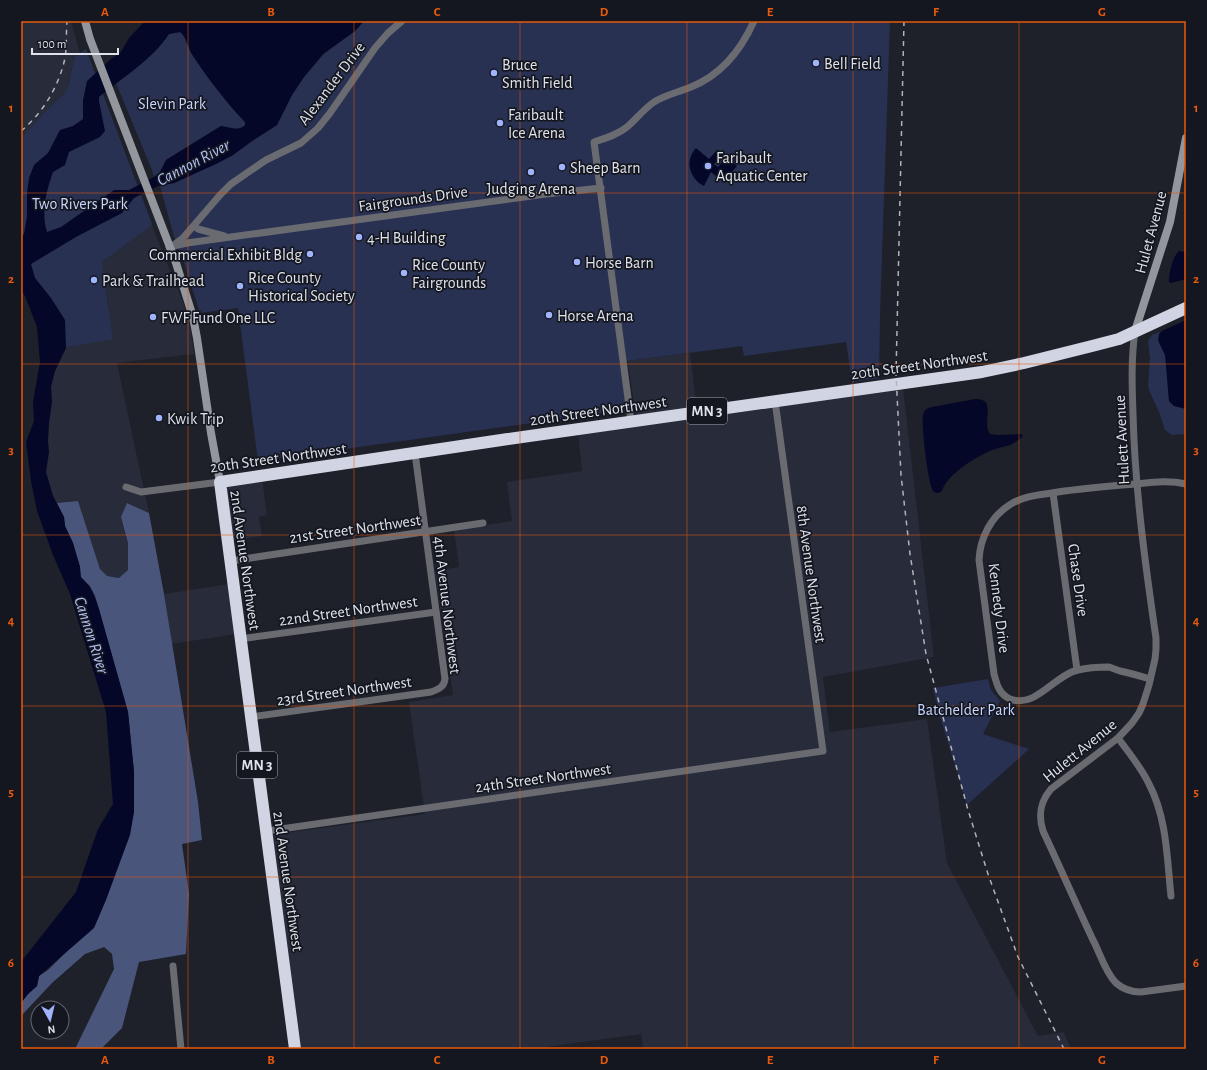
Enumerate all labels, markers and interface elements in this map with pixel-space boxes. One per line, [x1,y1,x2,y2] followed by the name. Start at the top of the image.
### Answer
[101,6,109,19] text: A
[267,6,275,19] text: B
[434,6,441,19] text: C
[600,6,609,19] text: D
[767,6,774,19] text: E
[933,6,940,19] text: F
[1098,6,1106,19] text: G
[32,30,118,56] scale bar
[38,38,66,50] text: 100 m
[295,39,368,128] street label: Alexander Drive
[824,56,881,72] place label: Bell Field
[502,57,573,91] place label: Bruce Smith Field
[811,58,821,68] marker: Bell Field
[489,68,499,78] marker: Bruce Smith Field
[138,96,207,112] park label: Slevin Park
[9,102,13,115] text: 1
[1194,102,1198,115] text: 1
[508,107,565,141] place label: Faribault Ice Arena
[495,118,505,128] marker: Faribault Ice Arena
[154,136,233,189] water label: Cannon River
[716,150,808,184] place label: Faribault Aquatic Center
[570,160,641,176] place label: Sheep Barn
[703,161,713,171] marker: Faribault Aquatic Center
[557,162,567,172] marker: Sheep Barn
[526,167,536,177] marker: Judging Arena
[487,181,575,197] place label: Judging Arena
[358,183,469,215] street label: Fairgrounds Drive
[1132,189,1170,275] street label: Hulet Avenue
[32,196,129,212] park label: Two Rivers Park
[367,230,446,246] place label: 4-H Building
[354,232,364,242] marker: 4-H Building
[149,247,302,263] place label: Commercial Exhibit Bldg
[305,249,315,259] marker: Commercial Exhibit Bldg
[585,255,654,271] place label: Horse Barn
[412,257,486,291] place label: Rice County Fairgrounds
[572,257,582,267] marker: Horse Barn
[399,268,409,278] marker: Rice County Fairgrounds
[248,270,355,305] place label: Rice County Historical Society
[8,273,14,286] text: 2
[102,273,204,289] place label: Park & Trailhead
[1193,273,1199,286] text: 2
[89,275,99,285] marker: Park & Trailhead
[235,281,245,291] marker: Rice County Historical Society
[557,308,634,324] place label: Horse Arena
[161,310,275,326] place label: FWF Fund One LLC
[544,310,554,320] marker: Horse Arena
[148,312,158,322] marker: FWF Fund One LLC
[850,347,988,382] street label: 20th Street Northwest
[529,393,667,428] street label: 20th Street Northwest
[1112,395,1132,485] street label: Hulett Avenue
[687,398,727,424] road number: MN 3
[167,411,224,427] place label: Kwik Trip
[154,413,164,423] marker: Kwik Trip
[209,440,347,475] street label: 20th Street Northwest
[8,444,14,457] text: 3
[1193,444,1199,457] text: 3
[227,489,263,631] street label: 2nd Avenue Northwest
[793,504,829,644] street label: 8th Avenue Northwest
[289,512,422,546] street label: 21st Street Northwest
[431,535,463,675] street label: 4th Avenue Northwest
[1065,543,1091,618] street label: Chase Drive
[985,562,1012,654] street label: Kennedy Drive
[278,593,418,629] street label: 22nd Street Northwest
[71,594,112,676] water label: Cannon River
[8,615,15,628] text: 4
[1193,615,1200,628] text: 4
[276,674,412,708] street label: 23rd Street Northwest
[917,702,1016,718] park label: Batchelder Park
[1040,716,1120,785] street label: Hulett Avenue
[237,752,277,778] road number: MN 3
[474,761,612,795] street label: 24th Street Northwest
[8,786,14,799] text: 5
[1193,786,1199,799] text: 5
[270,810,306,952] street label: 2nd Avenue Northwest
[8,957,14,970] text: 6
[1193,957,1199,970] text: 6
[30,1000,70,1040] north arrow
[47,1023,56,1035] text: N
[101,1054,109,1067] text: A
[267,1054,275,1067] text: B
[434,1054,441,1067] text: C
[600,1054,609,1067] text: D
[767,1054,774,1067] text: E
[933,1054,940,1067] text: F
[1098,1054,1106,1067] text: G

